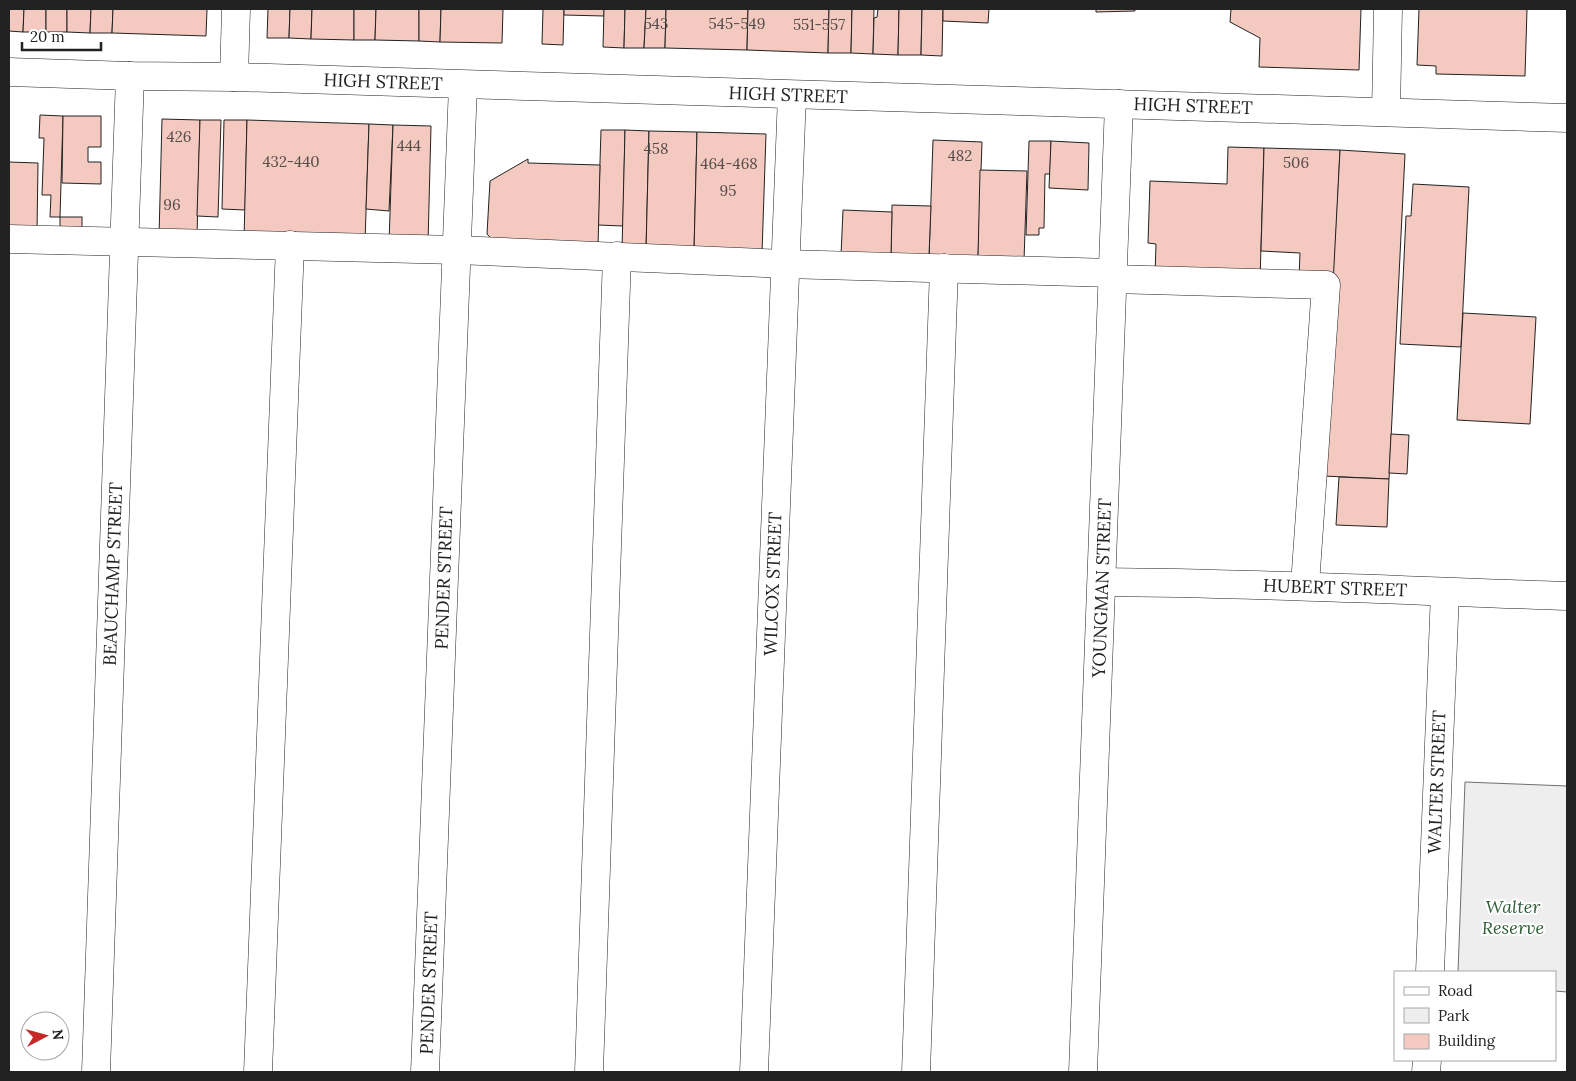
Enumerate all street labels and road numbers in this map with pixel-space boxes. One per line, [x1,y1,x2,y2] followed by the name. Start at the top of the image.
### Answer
[323,68,444,95] street label: HIGH STREET
[728,81,849,108] street label: HIGH STREET
[1133,92,1254,119] street label: HIGH STREET
[98,481,127,666] street label: BEAUCHAMP STREET
[1087,498,1116,679] street label: YOUNGMAN STREET
[430,506,458,650] street label: PENDER STREET
[758,511,787,656] street label: WILCOX STREET
[1263,573,1408,602] street label: HUBERT STREET
[1423,709,1451,854] street label: WALTER STREET
[415,911,443,1055] street label: PENDER STREET

